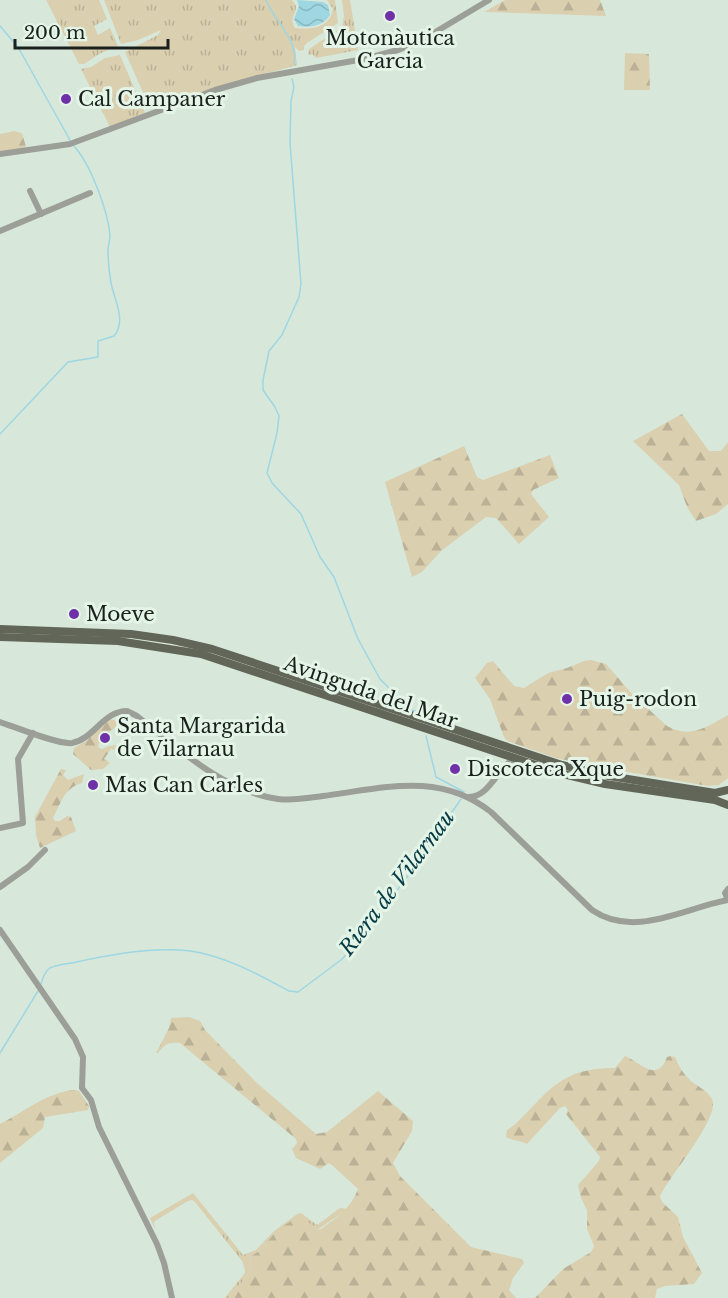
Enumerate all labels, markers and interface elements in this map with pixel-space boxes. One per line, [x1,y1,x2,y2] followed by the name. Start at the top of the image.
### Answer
[383,9,397,23] marker: Motonàutica Garcia
[15,12,168,50] scale bar
[24,22,85,44] text: 200 m
[325,26,456,73] place label: Motonàutica Garcia
[78,87,226,111] place label: Cal Campaner
[59,92,73,106] marker: Cal Campaner
[86,602,155,626] place label: Moeve
[67,607,81,621] marker: Moeve
[280,651,461,733] street label: Avinguda del Mar
[579,687,697,711] place label: Puig-rodon
[560,692,574,706] marker: Puig-rodon
[117,714,286,761] place label: Santa Margarida de Vilarnau
[98,731,112,745] marker: Santa Margarida de Vilarnau
[467,757,624,781] place label: Discoteca Xque
[448,762,462,776] marker: Discoteca Xque
[105,773,263,797] place label: Mas Can Carles
[86,778,100,792] marker: Mas Can Carles
[333,805,460,962] water label: Riera de Vilarnau

